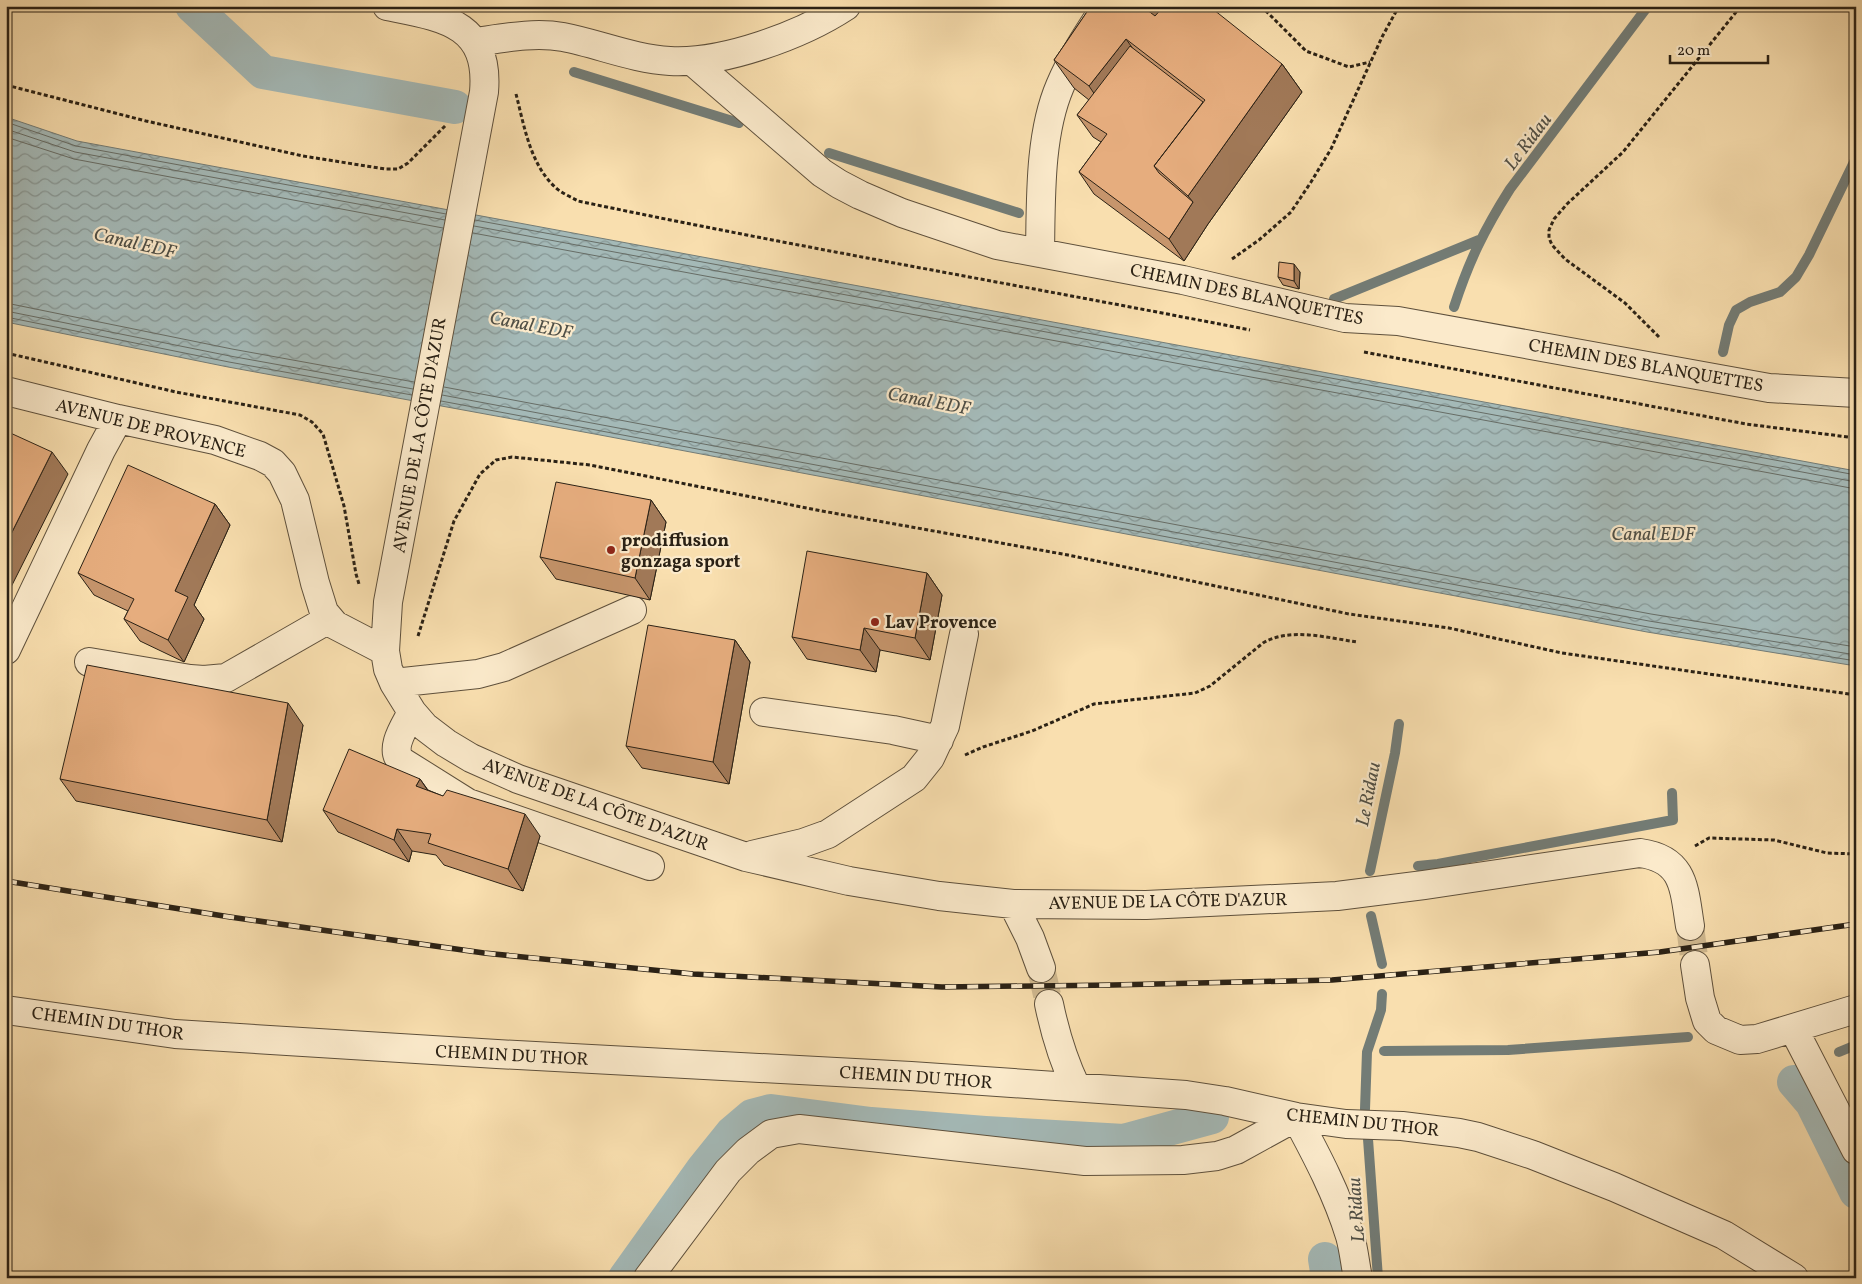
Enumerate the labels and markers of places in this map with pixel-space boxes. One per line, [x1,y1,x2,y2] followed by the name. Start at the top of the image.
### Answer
[621,529,741,575] place label: prodiffusion gonzaga sport
[605,544,617,556] marker: prodiffusion gonzaga sport
[885,611,997,636] place label: Lav Provence
[869,616,881,628] marker: Lav Provence

